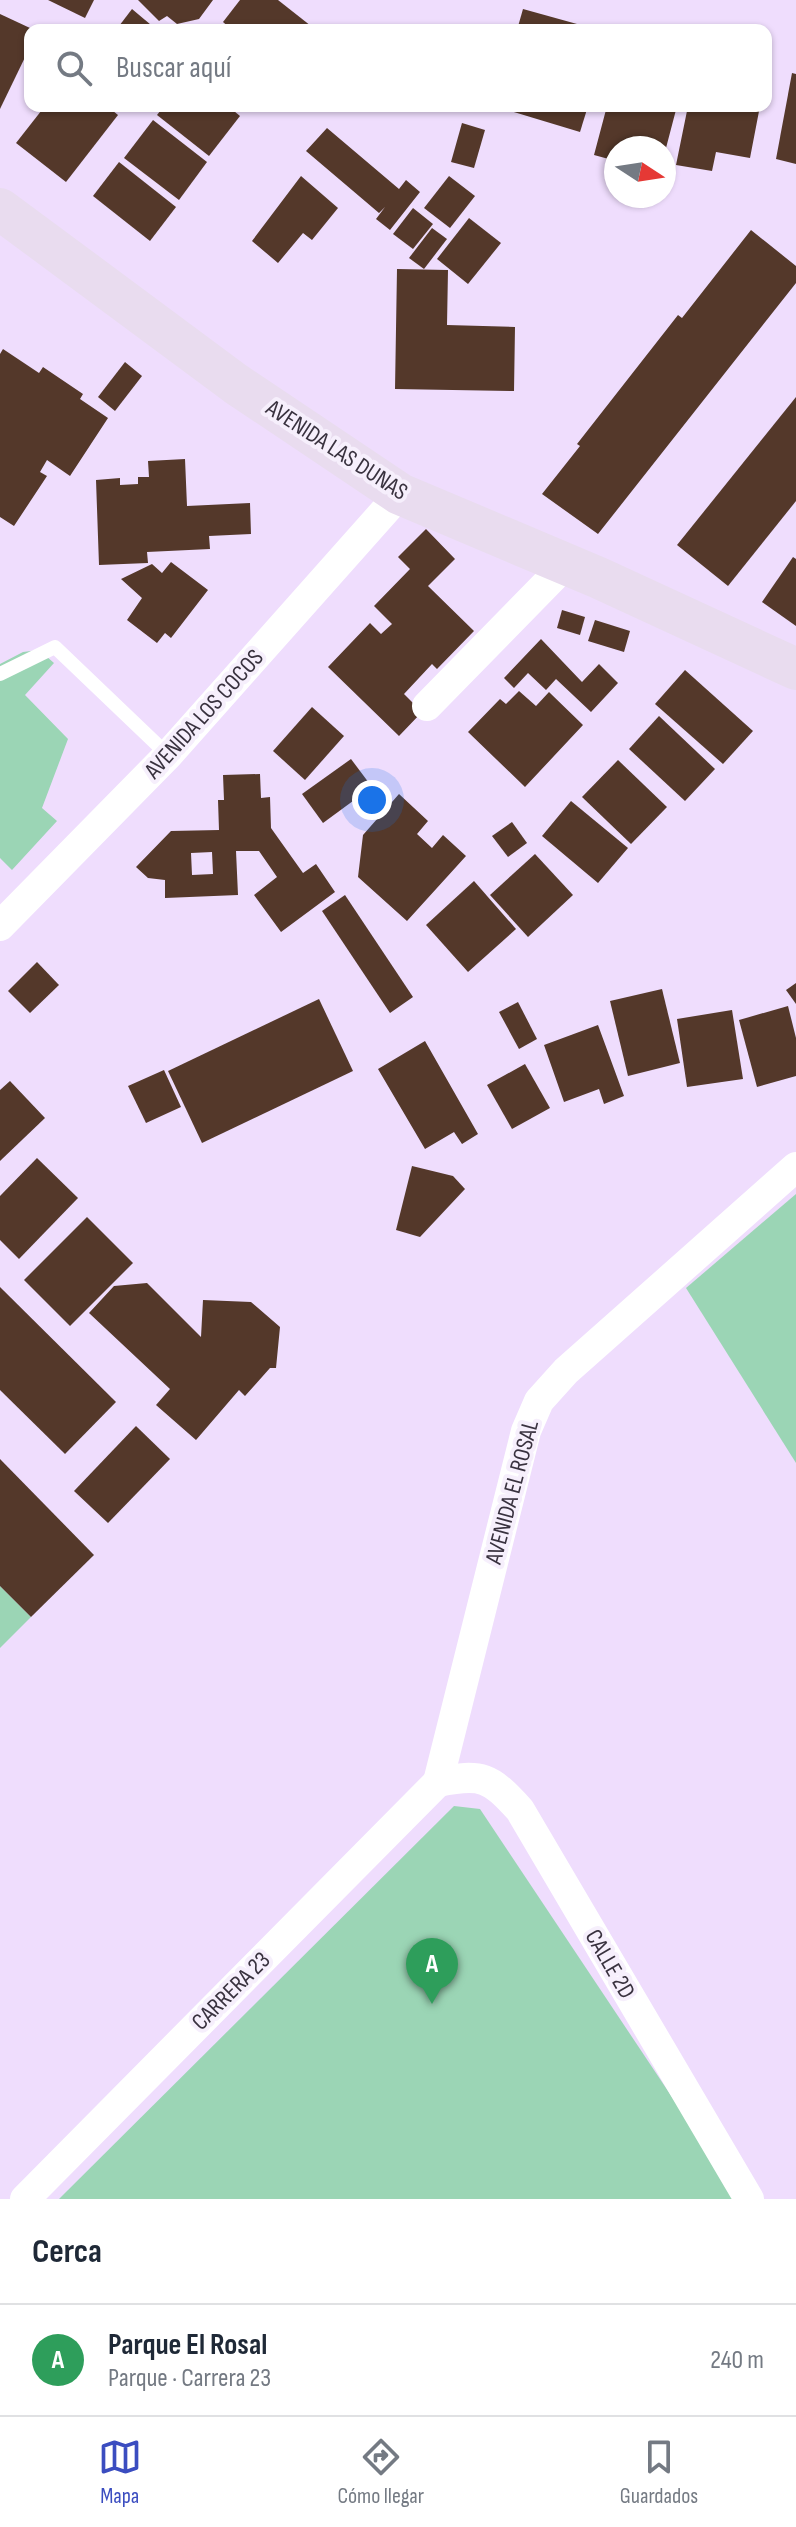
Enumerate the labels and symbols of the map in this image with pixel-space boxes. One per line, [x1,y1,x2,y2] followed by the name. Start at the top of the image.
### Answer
[604,136,676,208] north arrow
[260,393,413,507] street label: AVENIDA LAS DUNAS
[138,643,270,785] street label: AVENIDA LOS COCOS
[352,780,392,820] your location
[479,1417,545,1568] street label: AVENIDA EL ROSAL
[579,1924,641,2004] street label: CALLE 2D
[406,1938,458,2004] pin: A
[186,1946,276,2036] street label: CARRERA 23

